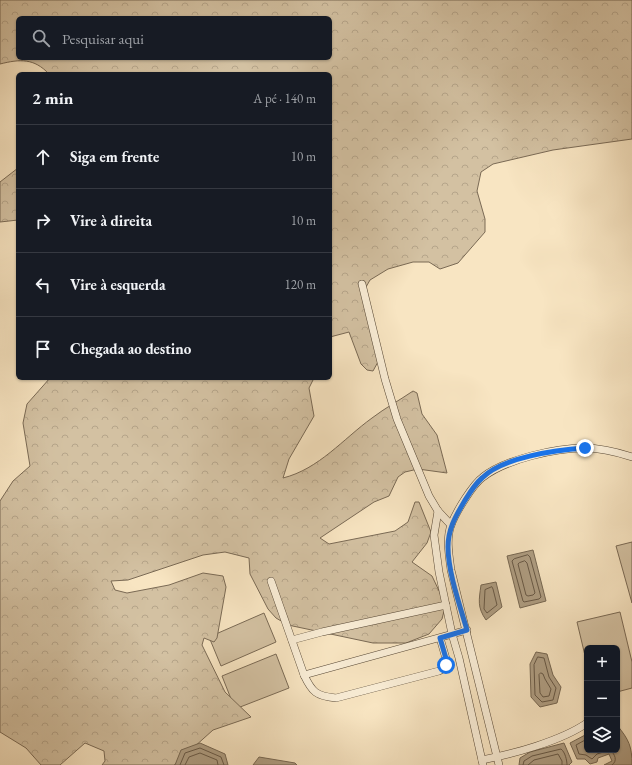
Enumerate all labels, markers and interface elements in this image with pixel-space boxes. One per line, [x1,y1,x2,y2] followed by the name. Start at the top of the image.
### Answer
[16,16,332,60] search box
[30,27,52,49] icon: search
[62,29,144,48] text: Pesquisar aqui
[32,87,73,109] text: 2 min
[253,90,316,107] text: A pé · 140 m
[32,146,54,168] icon: ahead
[70,147,159,166] text: Siga em frente
[291,148,316,165] text: 10 m
[32,210,54,232] icon: right
[70,211,152,230] text: Vire à direita
[291,212,316,229] text: 10 m
[32,274,54,296] icon: left
[70,275,166,294] text: Vire à esquerda
[285,276,316,293] text: 120 m
[32,338,54,360] icon: arrive
[70,339,191,358] text: Chegada ao destino
[576,439,594,457] route end
[584,645,620,753] map controls
[584,645,620,681] button: +
[437,656,455,674] route start
[584,681,620,717] button: −
[584,717,620,753] button: layers

